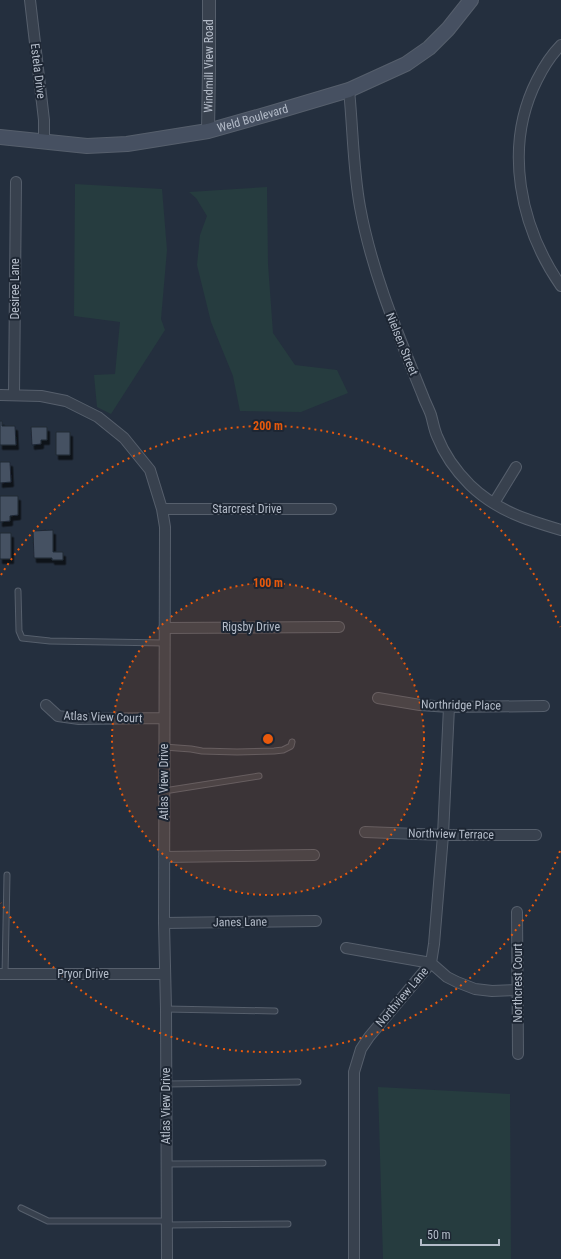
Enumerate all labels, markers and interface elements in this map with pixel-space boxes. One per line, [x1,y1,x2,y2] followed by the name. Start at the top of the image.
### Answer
[201,19,216,113] street label: Windmill View Road
[28,42,48,100] street label: Estela Drive
[216,101,290,135] street label: Weld Boulevard
[8,258,22,320] street label: Desiree Lane
[383,311,421,378] street label: Nielsen Street
[253,419,283,433] text: 200 m
[212,502,282,516] street label: Starcrest Drive
[253,576,283,590] text: 100 m
[222,620,280,634] street label: Rigsby Drive
[421,697,501,713] street label: Northridge Place
[63,709,143,725] street label: Atlas View Court
[261,732,275,746] centre of rings
[157,743,171,820] street label: Atlas View Drive
[408,826,494,842] street label: Northview Terrace
[213,915,268,929] street label: Janes Lane
[511,943,525,1023] street label: Northcrest Court
[373,964,431,1030] street label: Northview Lane
[57,967,109,981] street label: Pryor Drive
[159,1067,173,1144] street label: Atlas View Drive
[421,1221,499,1247] scale bar
[427,1228,451,1242] text: 50 m

